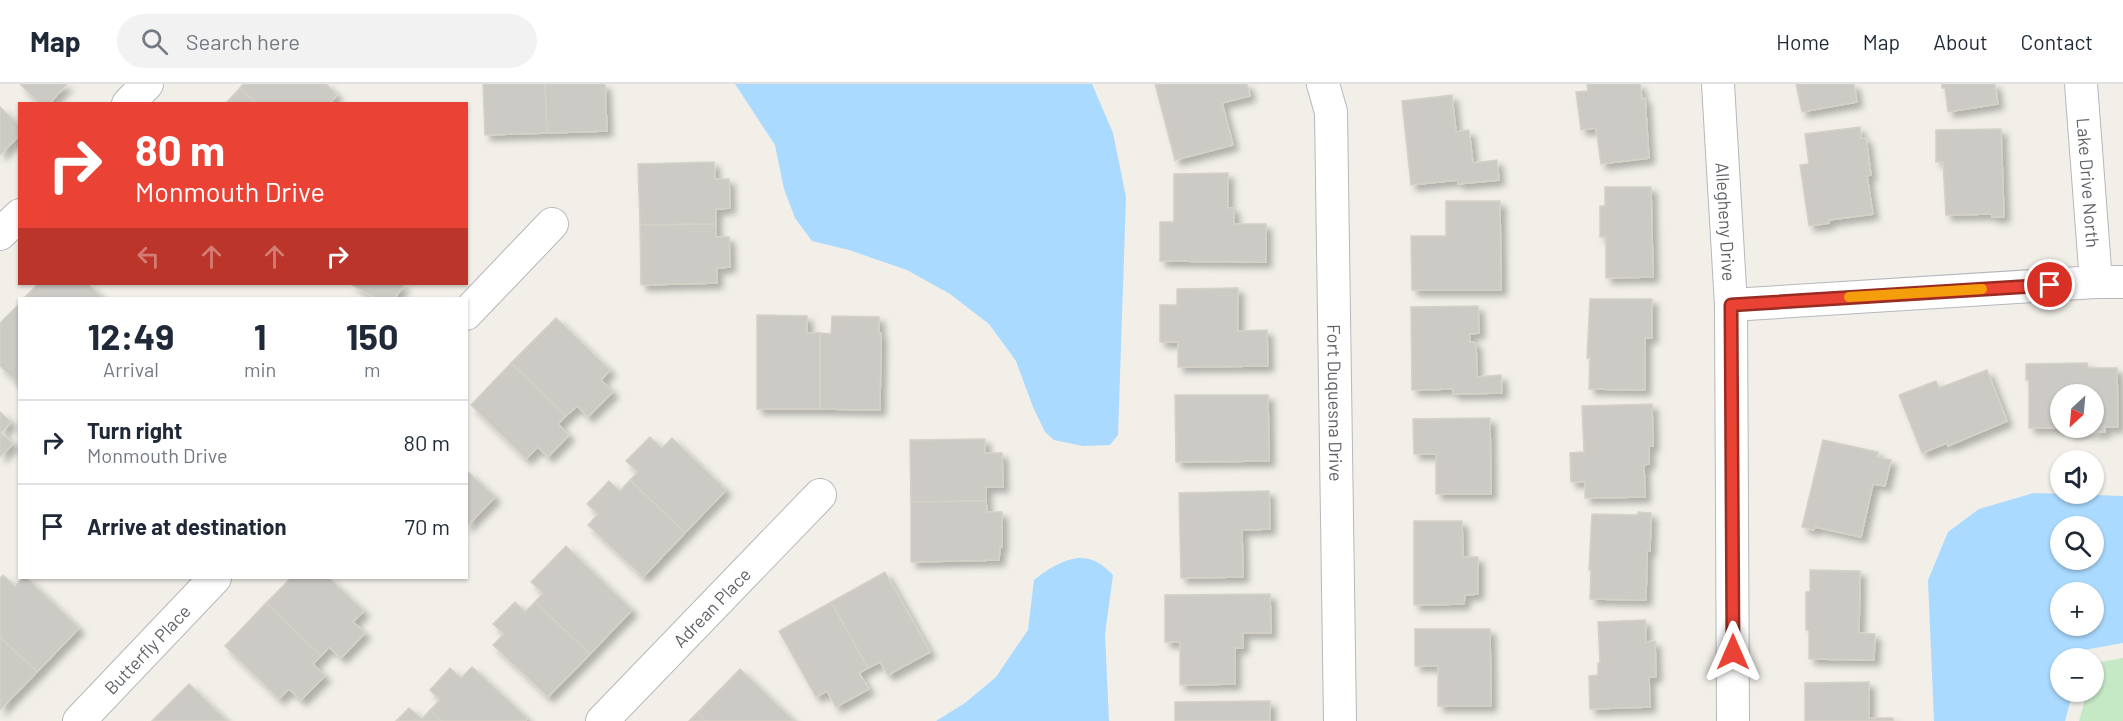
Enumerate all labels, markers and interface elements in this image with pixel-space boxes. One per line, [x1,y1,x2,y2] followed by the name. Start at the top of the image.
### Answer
[117,14,537,68] search box
[30,24,81,58] text: Map
[138,25,171,58] icon: search
[186,28,300,54] text: Search here
[1776,29,1830,54] text: Home
[1863,29,1900,54] text: Map
[1933,29,1988,54] text: About
[2021,29,2093,54] text: Contact
[2073,117,2104,248] street label: Lake Drive North
[135,124,225,174] text: 80 m
[36,126,114,204] icon: right
[1712,162,1741,282] street label: Allegheny Drive
[135,175,325,207] text: Monmouth Drive
[132,240,165,273] icon: left
[195,240,228,273] icon: ahead
[258,240,291,273] icon: ahead
[321,240,354,273] icon: right
[2024,259,2075,310] pin
[2033,268,2066,301] icon: arrive
[88,314,174,357] text: 12:49
[254,314,266,357] text: 1
[346,314,399,357] text: 150
[1323,324,1347,482] street label: Fort Duquesna Drive
[103,357,159,381] text: Arrival
[244,357,276,381] text: min
[364,357,380,381] text: m
[2050,384,2104,438] north arrow
[2050,384,2104,702] map controls
[87,417,182,443] text: Turn right
[36,426,69,459] icon: right
[404,429,450,455] text: 80 m
[87,443,228,467] text: Monmouth Drive
[2050,450,2104,504] button: sound
[36,510,69,543] icon: arrive
[87,513,286,539] text: Arrive at destination
[405,513,450,539] text: 70 m
[2050,516,2104,570] button: search
[668,563,755,652] street label: Adrean Place
[2050,582,2104,636] button: +
[100,600,195,699] street label: Butterfly Place
[1701,620,1765,684] position arrow
[2050,648,2104,702] button: −

